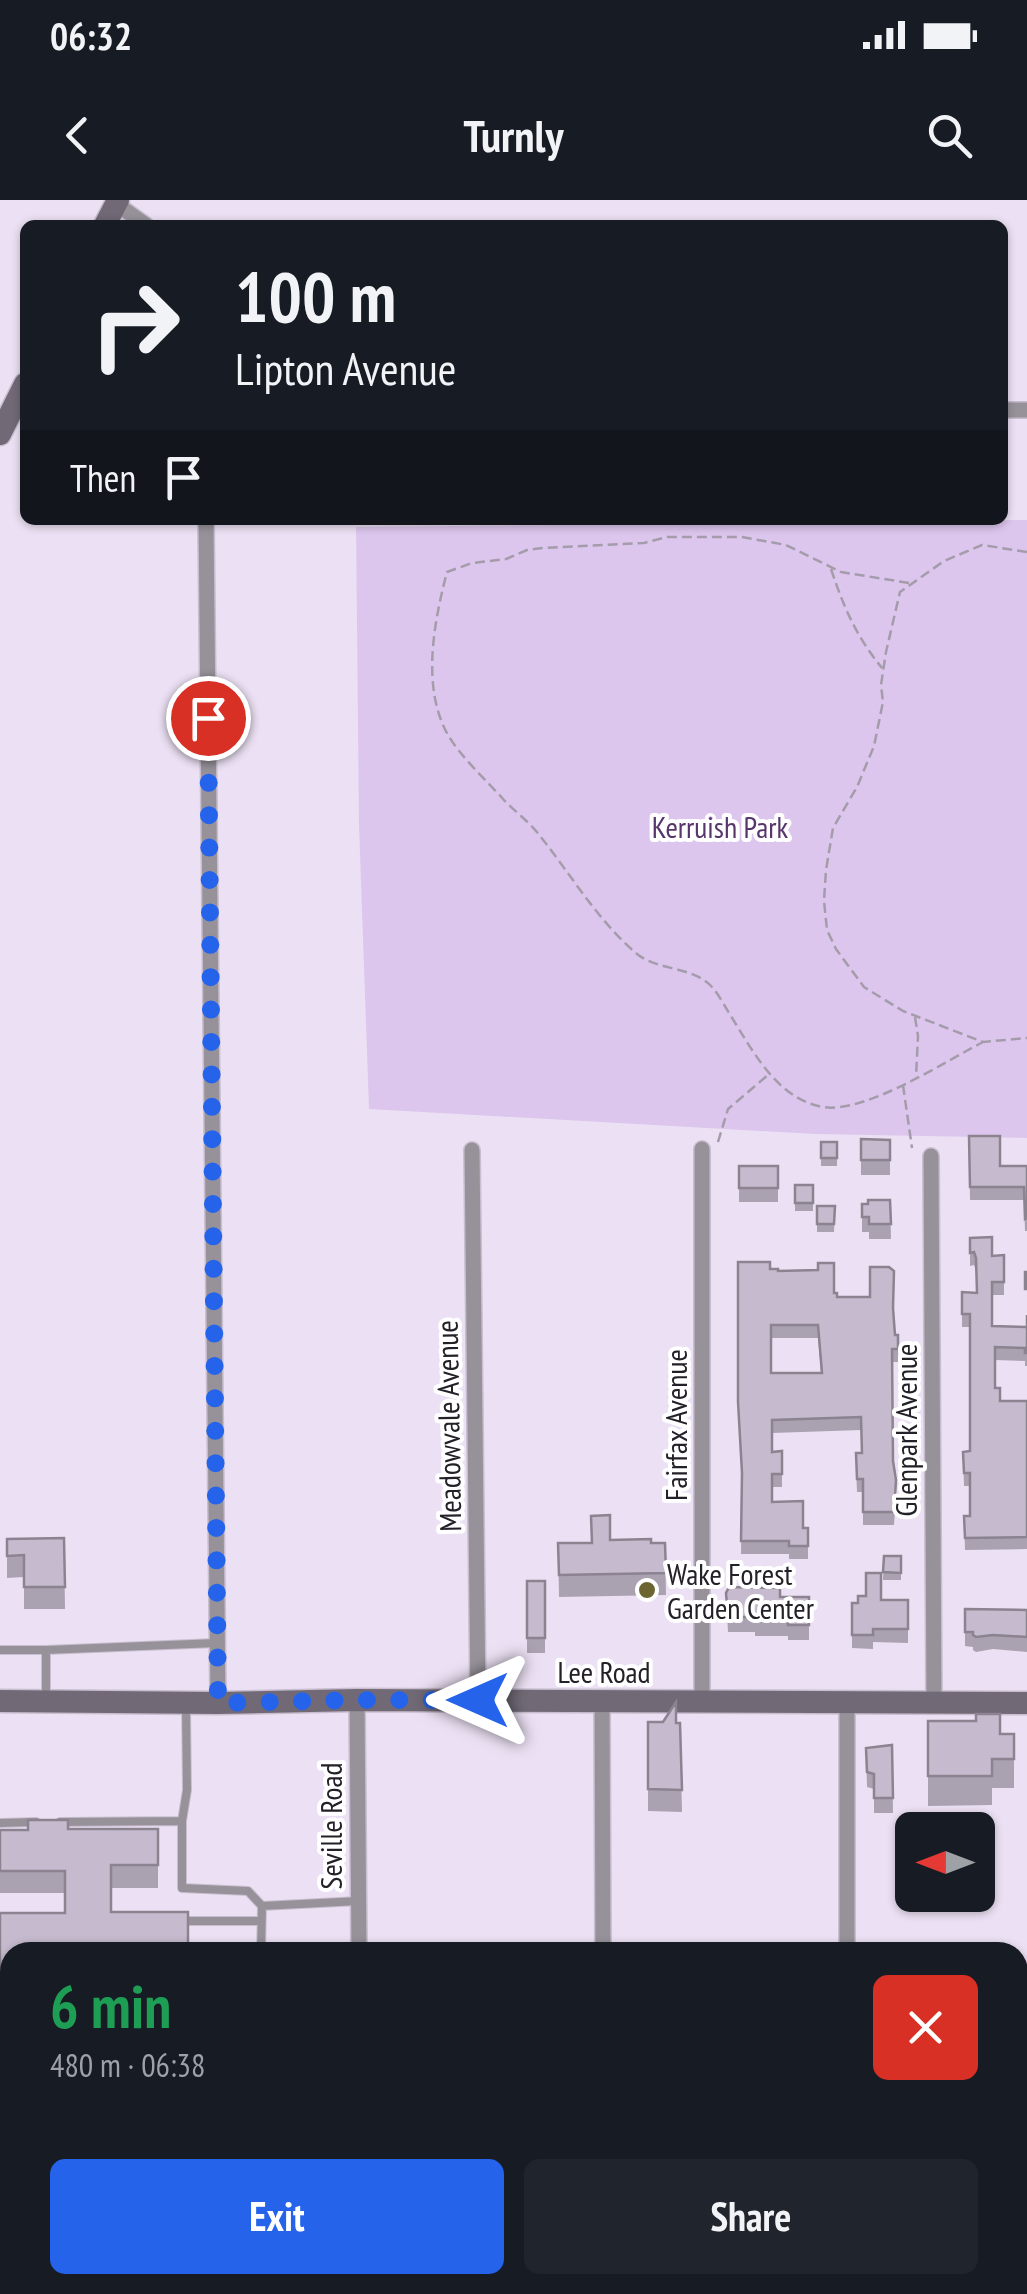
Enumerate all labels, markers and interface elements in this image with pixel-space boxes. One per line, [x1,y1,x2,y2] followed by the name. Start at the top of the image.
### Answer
[50,11,132,60] text: 06:32
[464,106,563,164] text: Turnly
[50,108,105,163] icon: back
[922,108,977,163] icon: search
[235,251,396,341] text: 100 m
[70,260,200,390] icon: right
[235,339,456,397] text: Lipton Avenue
[156,450,211,505] icon: arrive
[70,453,136,502] text: Then
[166,676,251,761] pin
[181,691,236,746] icon: arrive
[652,807,788,846] park label: Kerruish Park
[427,1320,469,1532] street label: Meadowvale Avenue
[886,1344,925,1516] street label: Glenpark Avenue
[656,1349,695,1501] street label: Fairfax Avenue
[667,1554,815,1627] place label: Wake Forest Garden Center
[636,1579,658,1601] marker: Wake Forest Garden Center
[426,1648,530,1752] position arrow
[557,1652,651,1691] street label: Lee Road
[311,1763,350,1889] street label: Seville Road
[895,1812,995,1912] north arrow
[895,1812,995,1912] map controls
[50,1967,171,2045] text: 6 min
[873,1975,978,2080] button: close
[50,2044,205,2086] text: 480 m · 06:38
[50,2159,504,2274] button: Exit
[524,2159,978,2274] button: Share

